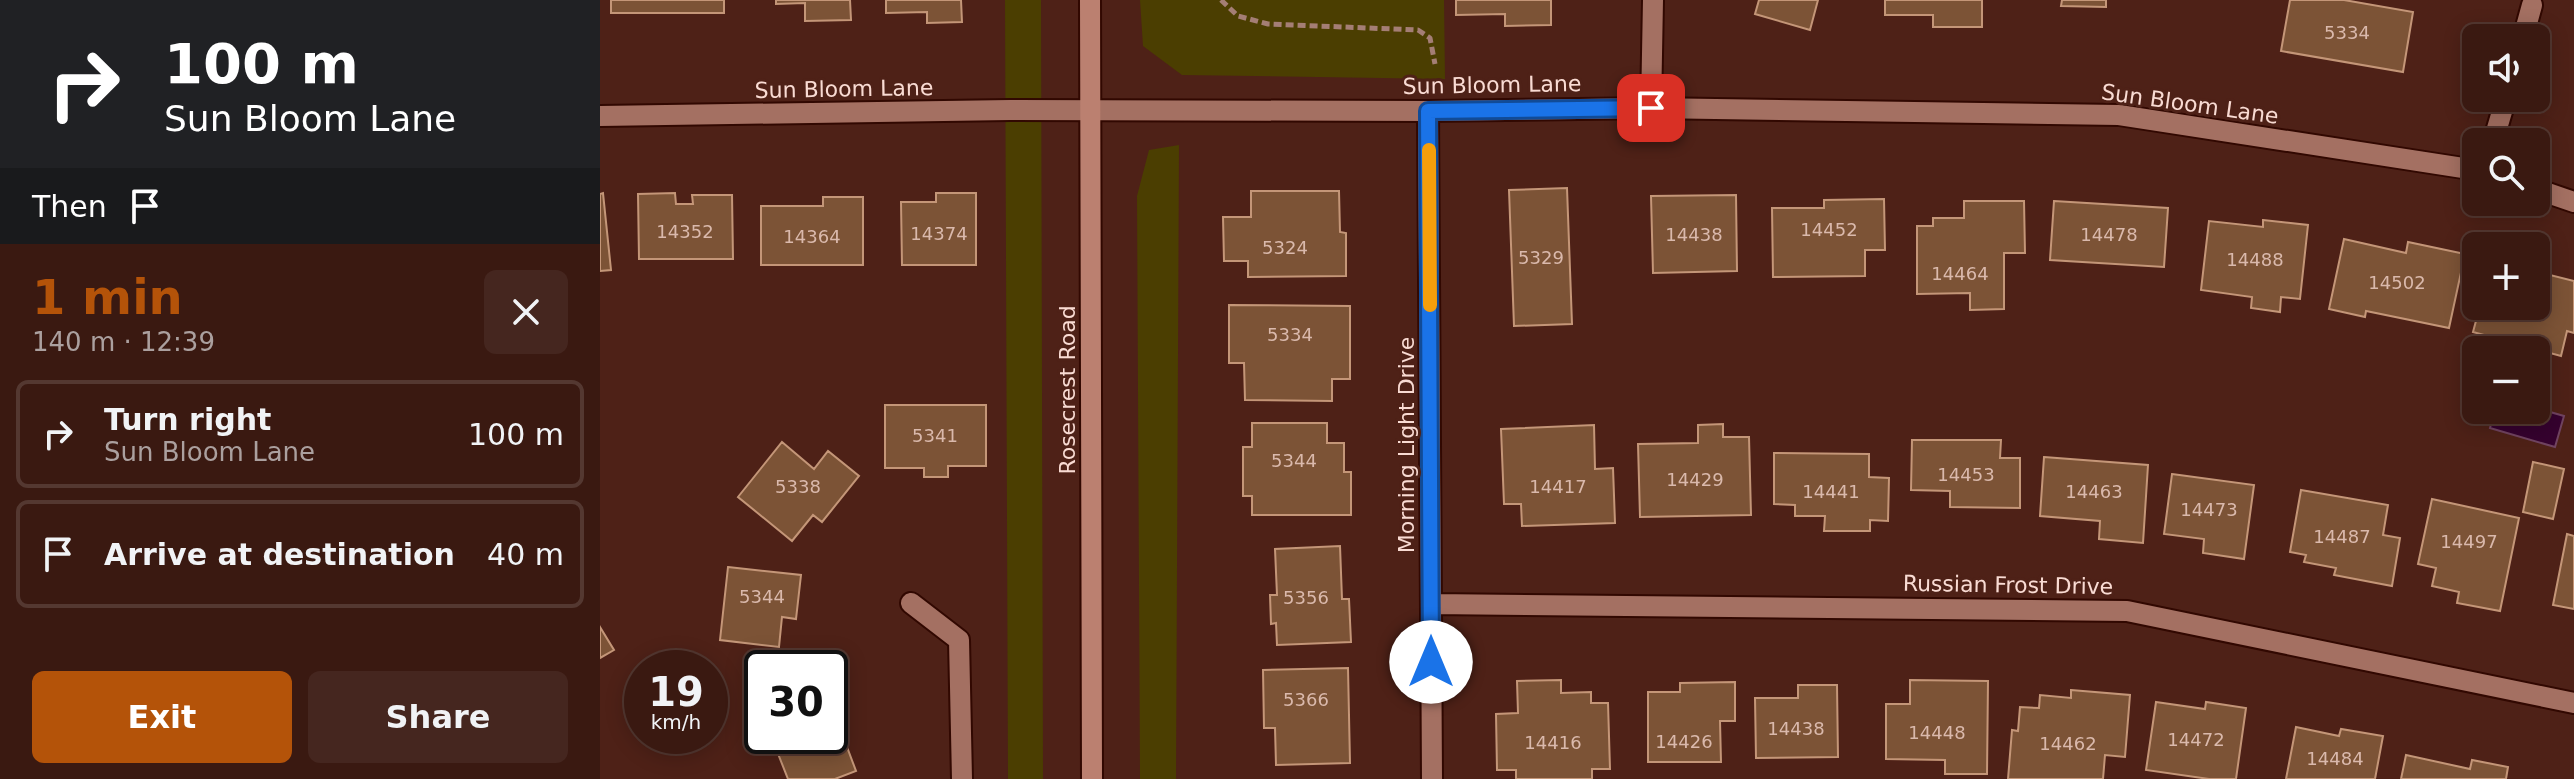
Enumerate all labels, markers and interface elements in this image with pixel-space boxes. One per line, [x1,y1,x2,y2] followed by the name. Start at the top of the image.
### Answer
[2324,22,2370,43] house number: 5334
[2462,24,2550,424] map controls
[2462,24,2550,112] button: sound
[164,31,359,96] text: 100 m
[32,32,136,136] icon: right
[1402,71,1582,99] street label: Sun Bloom Lane
[1617,74,1685,142] pin
[754,75,934,103] street label: Sun Bloom Lane
[2100,79,2280,129] street label: Sun Bloom Lane
[1629,86,1673,130] icon: arrive
[164,98,456,139] text: Sun Bloom Lane
[2462,128,2550,216] button: search
[123,184,167,228] icon: arrive
[32,189,107,224] text: Then
[1800,219,1858,240] house number: 14452
[656,221,714,242] house number: 14352
[910,223,968,244] house number: 14374
[1665,224,1723,245] house number: 14438
[2080,224,2138,245] house number: 14478
[783,226,841,247] house number: 14364
[2462,232,2550,320] button: +
[1262,237,1308,258] house number: 5324
[1518,247,1564,268] house number: 5329
[2226,249,2284,270] house number: 14488
[1931,263,1989,284] house number: 14464
[32,269,183,325] text: 1 min
[484,270,568,354] button: close
[2368,272,2426,293] house number: 14502
[1055,305,1080,475] street label: Rosecrest Road
[1267,324,1313,345] house number: 5334
[32,327,215,357] text: 140 m · 12:39
[2462,336,2550,424] button: −
[1394,337,1419,553] street label: Morning Light Drive
[104,402,271,437] text: Turn right
[36,412,80,456] icon: right
[468,417,564,452] text: 100 m
[912,425,958,446] house number: 5341
[104,437,315,467] text: Sun Bloom Lane
[1271,450,1317,471] house number: 5344
[1937,464,1995,485] house number: 14453
[1666,469,1724,490] house number: 14429
[775,476,821,497] house number: 5338
[1529,476,1587,497] house number: 14417
[1802,481,1860,502] house number: 14441
[2065,481,2123,502] house number: 14463
[2180,499,2238,520] house number: 14473
[2313,526,2371,547] house number: 14487
[2440,531,2498,552] house number: 14497
[36,532,80,576] icon: arrive
[104,537,455,572] text: Arrive at destination
[487,537,564,572] text: 40 m
[1903,571,2113,599] street label: Russian Frost Drive
[739,586,785,607] house number: 5344
[1283,587,1329,608] house number: 5356
[1389,620,1473,704] position arrow
[744,650,848,754] speed limit sign: 30
[648,669,704,715] text: 19
[32,671,292,763] button: Exit
[308,671,568,763] button: Share
[1283,689,1329,710] house number: 5366
[651,710,701,734] text: km/h
[1767,718,1825,739] house number: 14438
[1908,722,1966,743] house number: 14448
[2167,729,2225,750] house number: 14472
[1655,731,1713,752] house number: 14426
[1524,732,1582,753] house number: 14416
[2039,733,2097,754] house number: 14462
[2306,748,2364,769] house number: 14484

